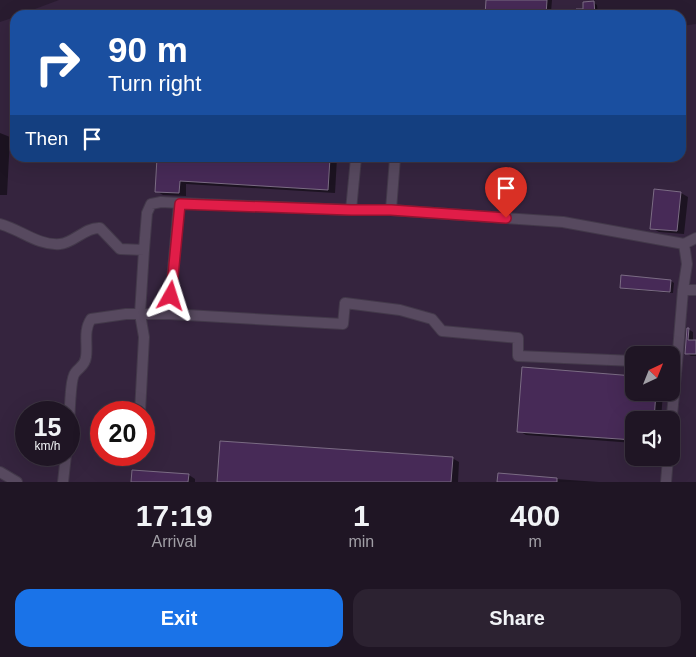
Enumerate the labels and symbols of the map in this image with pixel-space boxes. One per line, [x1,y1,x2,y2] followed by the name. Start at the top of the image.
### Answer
[485,167,527,218] pin
[144,269,196,321] position arrow
[625,346,680,401] north arrow
[90,401,155,466] speed limit sign: 20

